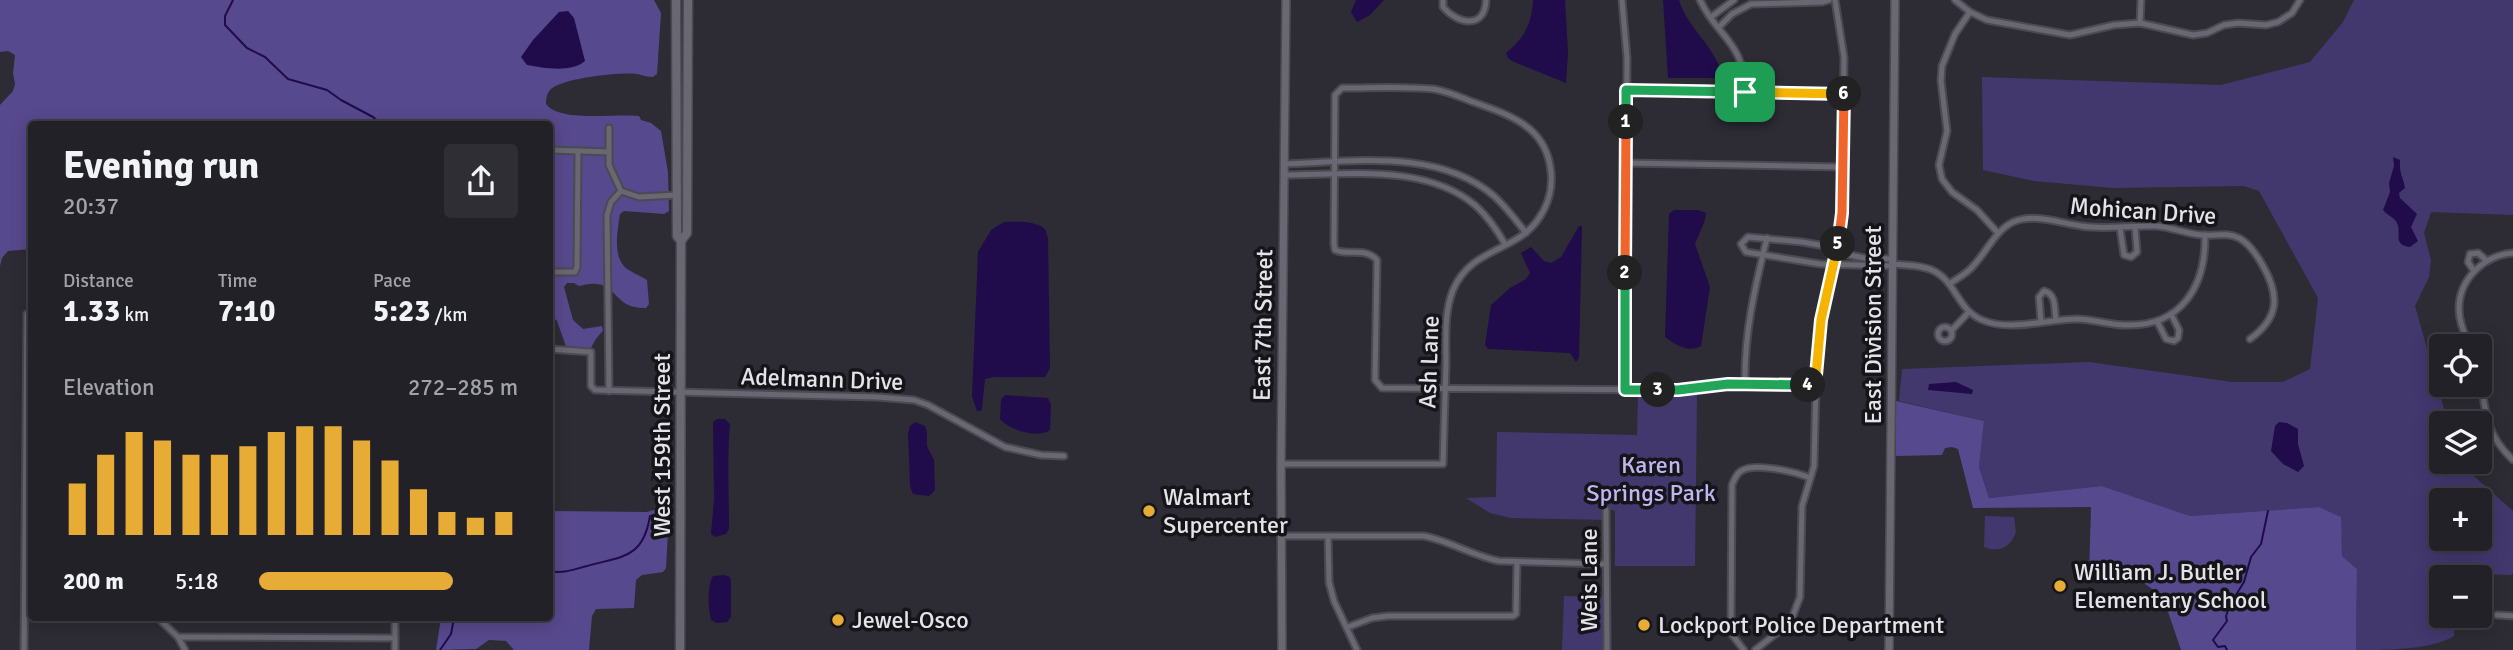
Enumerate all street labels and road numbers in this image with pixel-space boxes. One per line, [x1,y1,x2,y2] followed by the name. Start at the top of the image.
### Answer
[2069,191,2217,231] street label: Mohican Drive
[1858,225,1888,425] street label: East Division Street
[1247,249,1279,401] street label: East 7th Street
[1412,315,1446,409] street label: Ash Lane
[647,353,677,537] street label: West 159th Street
[740,361,904,397] street label: Adelmann Drive
[1574,528,1604,632] street label: Weis Lane

